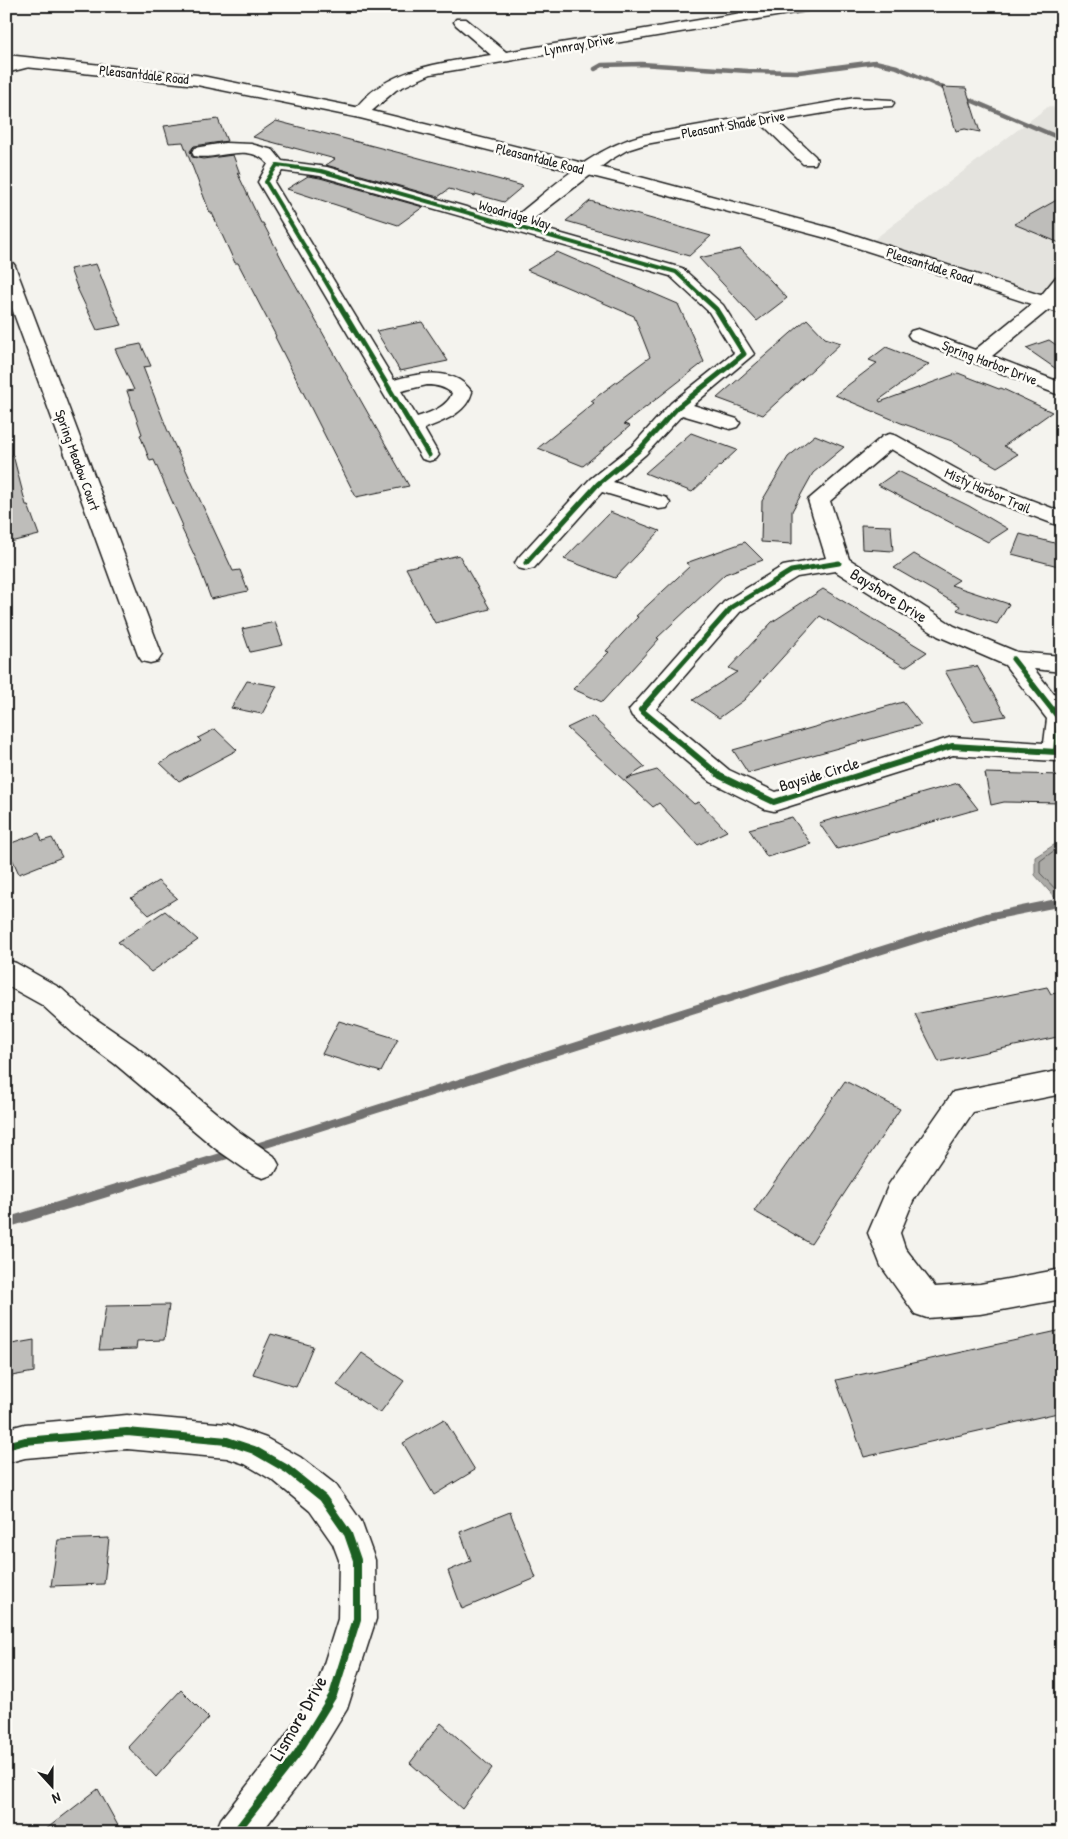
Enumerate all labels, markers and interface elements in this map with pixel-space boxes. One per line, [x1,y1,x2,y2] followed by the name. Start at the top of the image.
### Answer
[543,28,616,60] street label: Lynnray Drive
[98,60,190,88] street label: Pleasantdale Road
[680,105,787,142] street label: Pleasant Shade Drive
[494,138,586,178] street label: Pleasantdale Road
[476,195,553,234] street label: Woodridge Way
[884,242,976,288] street label: Pleasantdale Road
[939,335,1041,390] street label: Spring Harbor Drive
[50,407,105,514] street label: Spring Meadow Court
[941,462,1034,519] street label: Misty Harbor Trail
[846,563,932,628] street label: Bayshore Drive
[776,751,862,797] street label: Bayside Circle
[263,1670,333,1765] street label: Lismore Drive
[28,1762,78,1812] north arrow
[49,1788,64,1809] text: N

